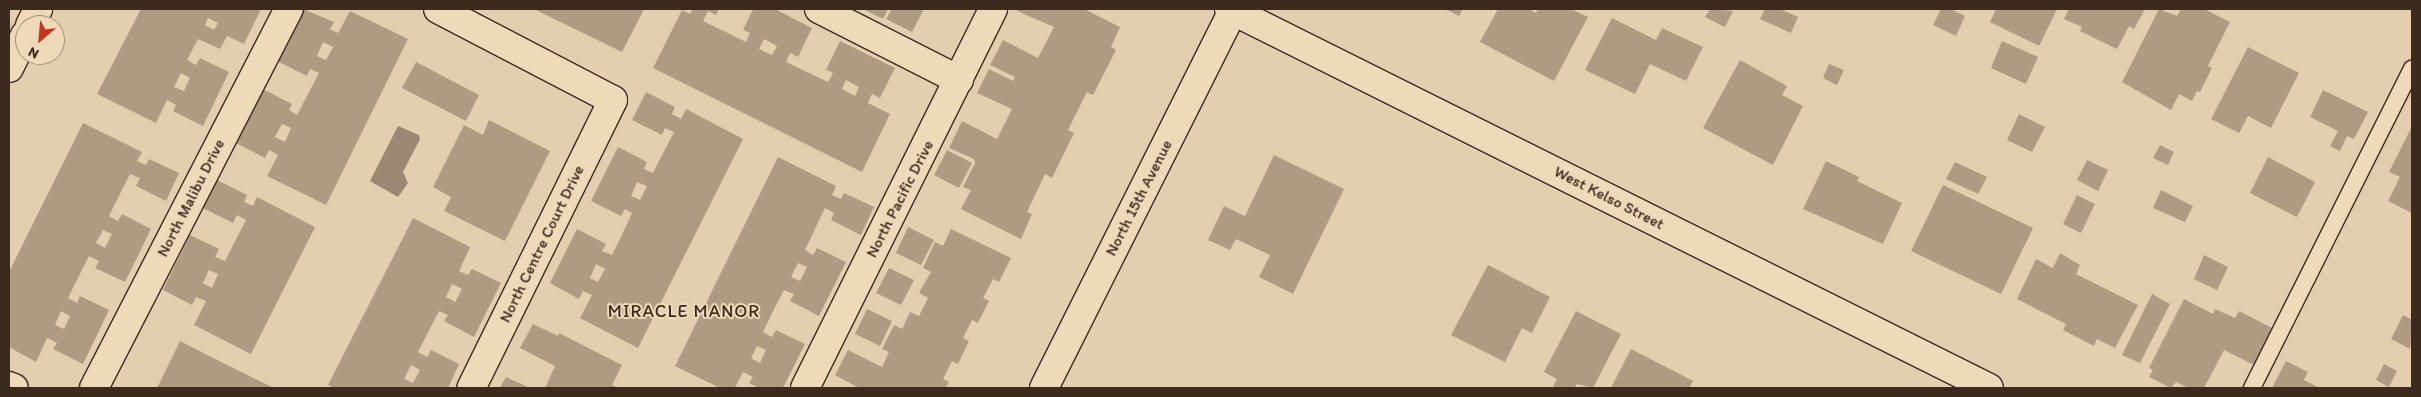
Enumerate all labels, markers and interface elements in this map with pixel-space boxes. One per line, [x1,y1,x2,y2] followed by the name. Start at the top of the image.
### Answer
[15,15,65,65] north arrow
[25,43,41,63] text: N
[153,136,229,260] street label: North Malibu Drive
[862,137,938,261] street label: North Pacific Drive
[1102,137,1176,259] street label: North 15th Avenue
[495,162,589,326] street label: North Centre Court Drive
[1551,162,1667,234] street label: West Kelso Street
[606,300,762,322] district label: MIRACLE MANOR

